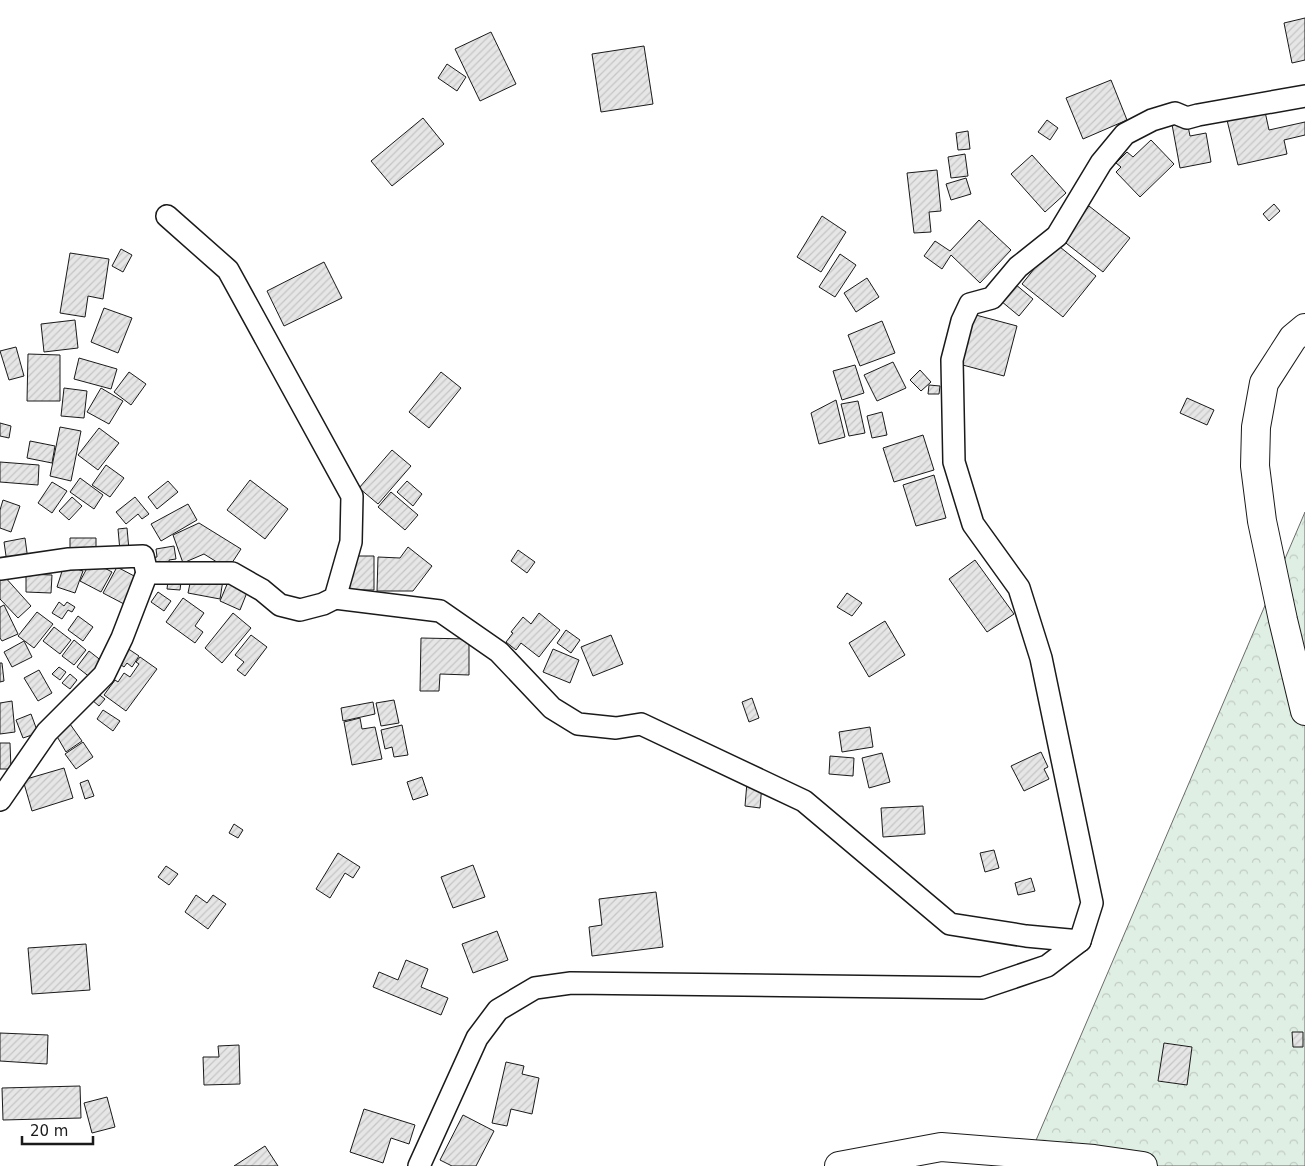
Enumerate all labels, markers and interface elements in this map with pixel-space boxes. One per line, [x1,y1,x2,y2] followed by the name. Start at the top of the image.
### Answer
[22,1114,94,1146] scale bar
[30,1122,68,1140] text: 20 m

